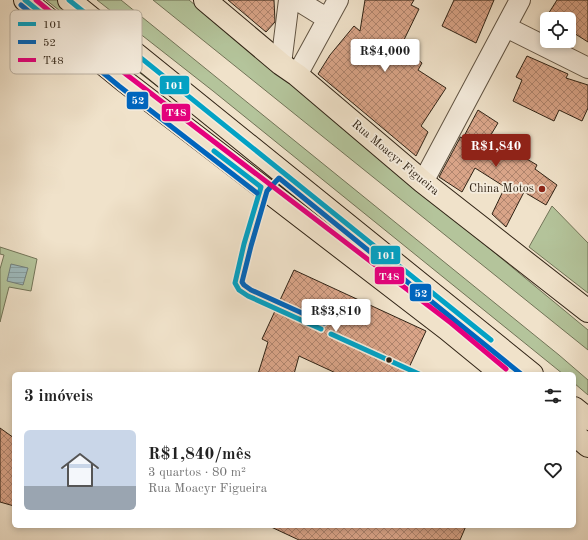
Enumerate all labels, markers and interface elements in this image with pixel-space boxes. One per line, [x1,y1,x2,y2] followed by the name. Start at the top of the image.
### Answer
[10,10,142,74] legend
[540,12,576,48] map controls
[540,12,576,48] button: locate
[43,20,62,31] text: 101
[43,38,56,49] text: 52
[348,39,422,73] pin: R$4,000
[360,45,410,58] text: R$4,000
[43,56,64,67] text: T48
[159,75,190,95] line badge: 101
[164,81,184,92] text: 101
[126,91,149,110] line badge: 52
[132,96,144,107] text: 52
[161,103,191,122] line badge: T48
[166,108,186,119] text: T48
[349,118,441,198] street label: Rua Moacyr Figueira
[459,134,533,168] pin: R$1,840
[471,140,521,153] text: R$1,840
[469,183,534,195] place label: China Motos
[537,184,547,194] marker: China Motos
[370,245,401,265] line badge: 101
[376,251,396,262] text: 101
[374,266,405,285] line badge: T48
[379,272,399,283] text: T48
[409,283,432,302] line badge: 52
[415,289,427,300] text: 52
[299,299,373,333] pin: R$3,810
[311,305,361,318] text: R$3,810
[384,355,394,365] unlabelled marker
[542,385,564,407] icon: filters
[24,388,93,405] text: 3 imóveis
[56,446,104,494] icon: home
[148,446,251,463] text: R$1,840/mês
[542,459,564,481] icon: heart
[148,466,246,479] text: 3 quartos · 80 m²
[148,482,267,495] text: Rua Moacyr Figueira

